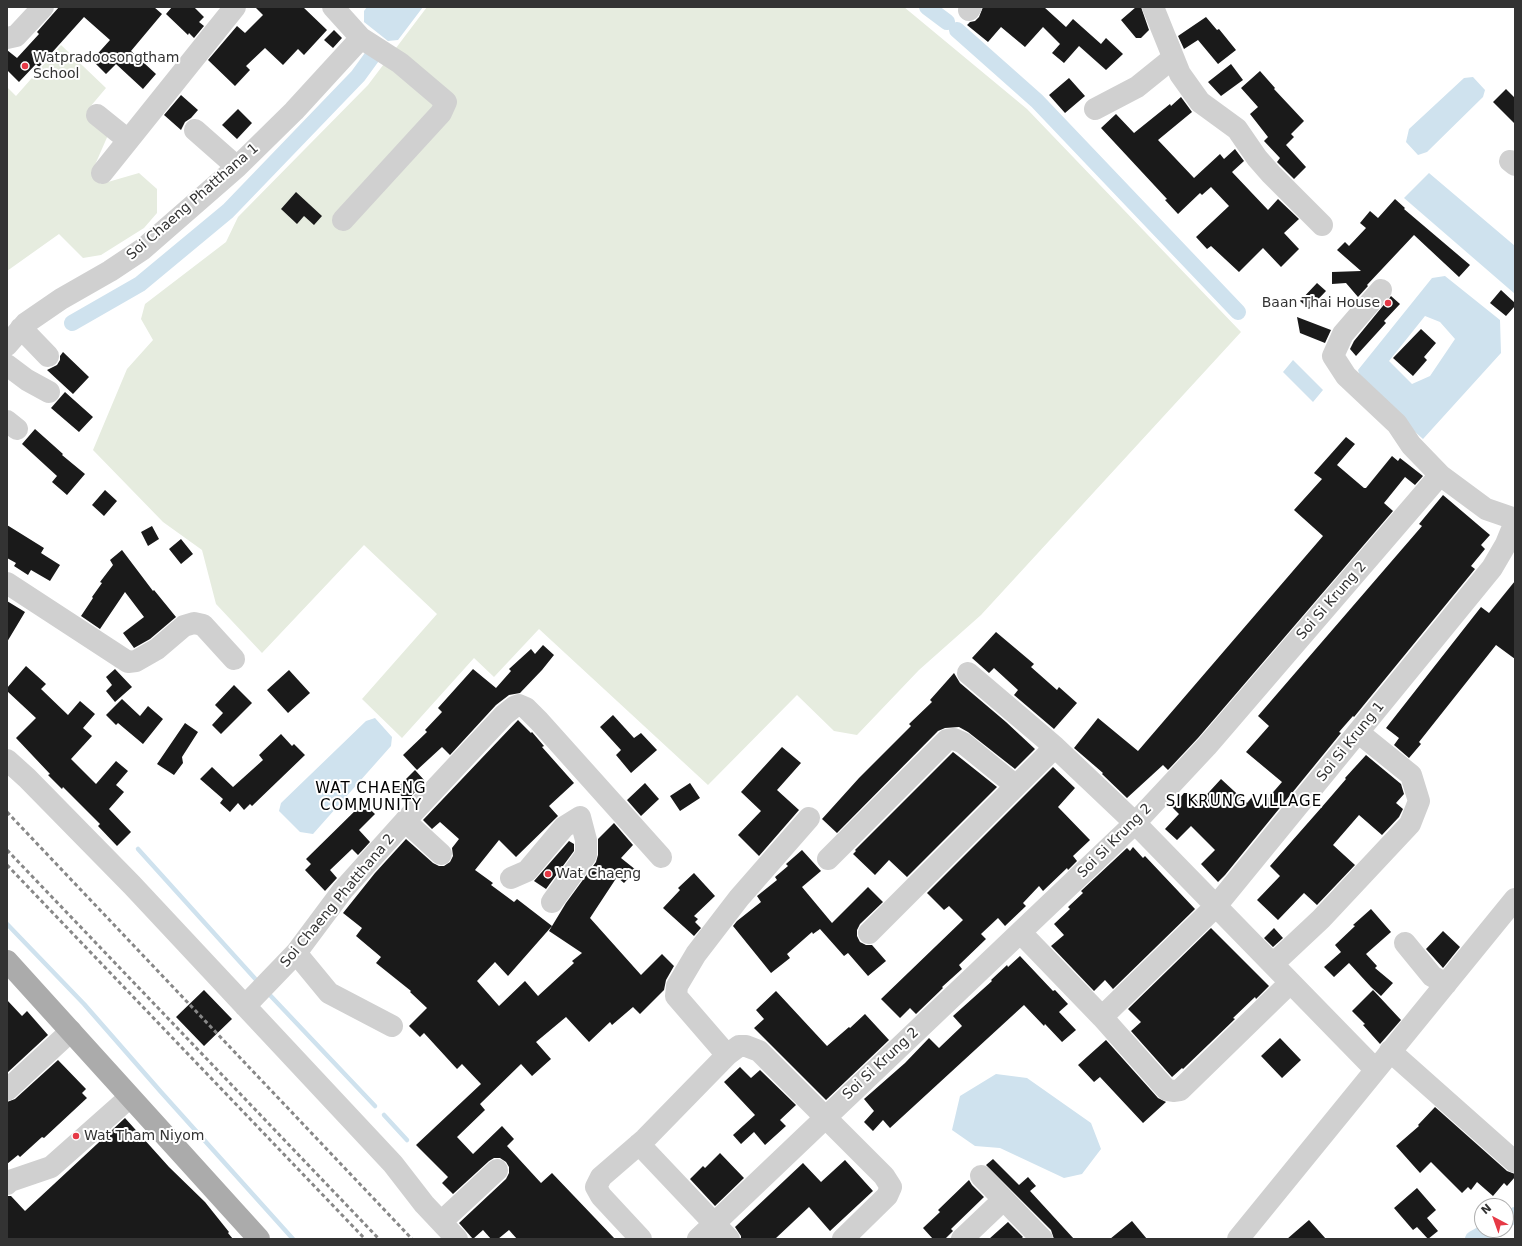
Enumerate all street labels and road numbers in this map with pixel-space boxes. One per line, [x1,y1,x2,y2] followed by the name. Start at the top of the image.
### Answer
[124,140,262,264] street label: Soi Chaeng Phatthana 1
[1294,559,1370,643] street label: Soi Si Krung 2
[1314,699,1388,785] street label: Soi Si Krung 1
[1074,800,1156,882] street label: Soi Si Krung 2
[277,831,399,971] street label: Soi Chaeng Phatthana 2
[839,1024,923,1104] street label: Soi Si Krung 2

